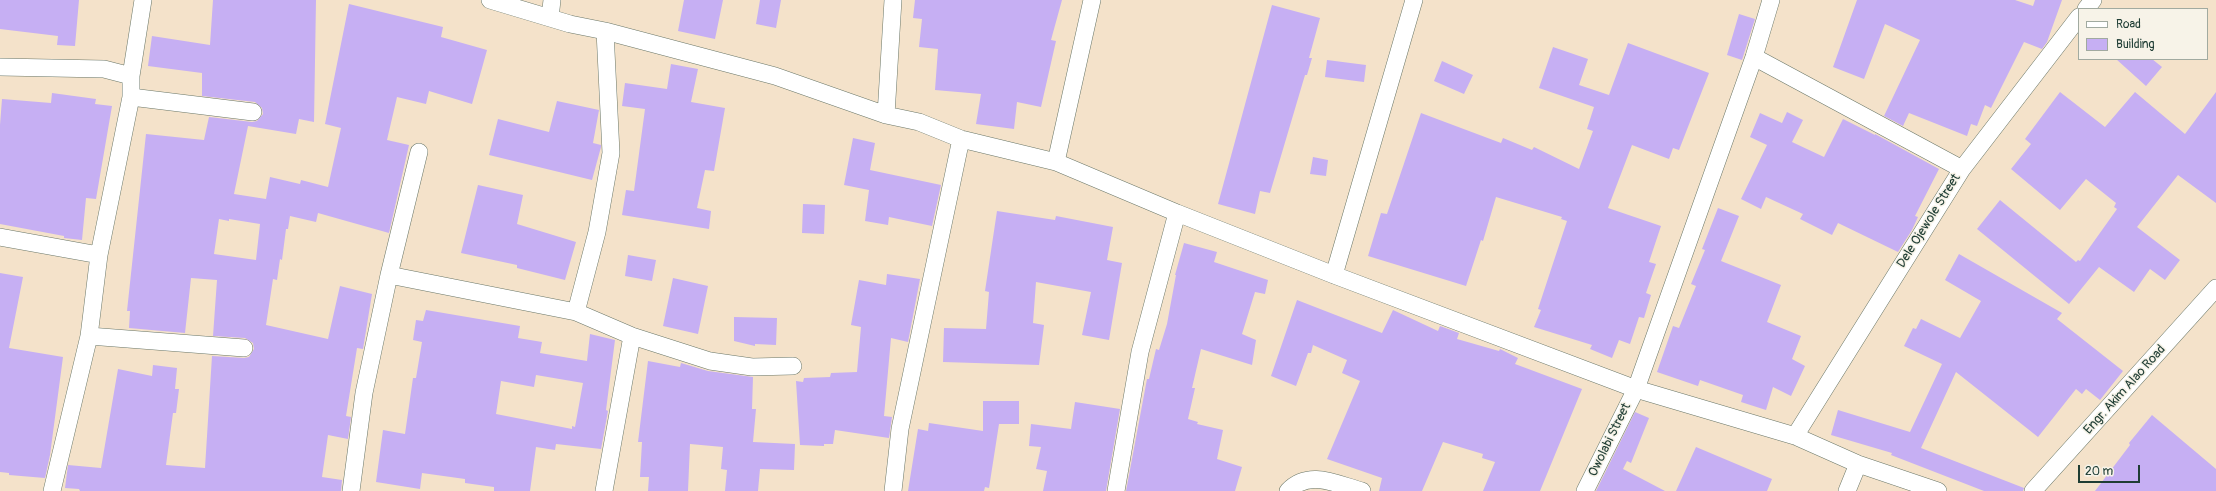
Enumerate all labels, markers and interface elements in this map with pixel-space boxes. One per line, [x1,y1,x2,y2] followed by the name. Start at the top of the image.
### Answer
[2078,8,2208,60] legend
[2116,17,2141,32] text: Road
[2116,37,2155,52] text: Building
[1894,171,1964,271] street label: Dele Ojewole Street
[2081,342,2169,438] street label: Engr. Akim Alao Road
[1585,401,1635,479] street label: Owolabi Street
[2080,457,2142,483] scale bar
[2085,464,2113,479] text: 20 m

